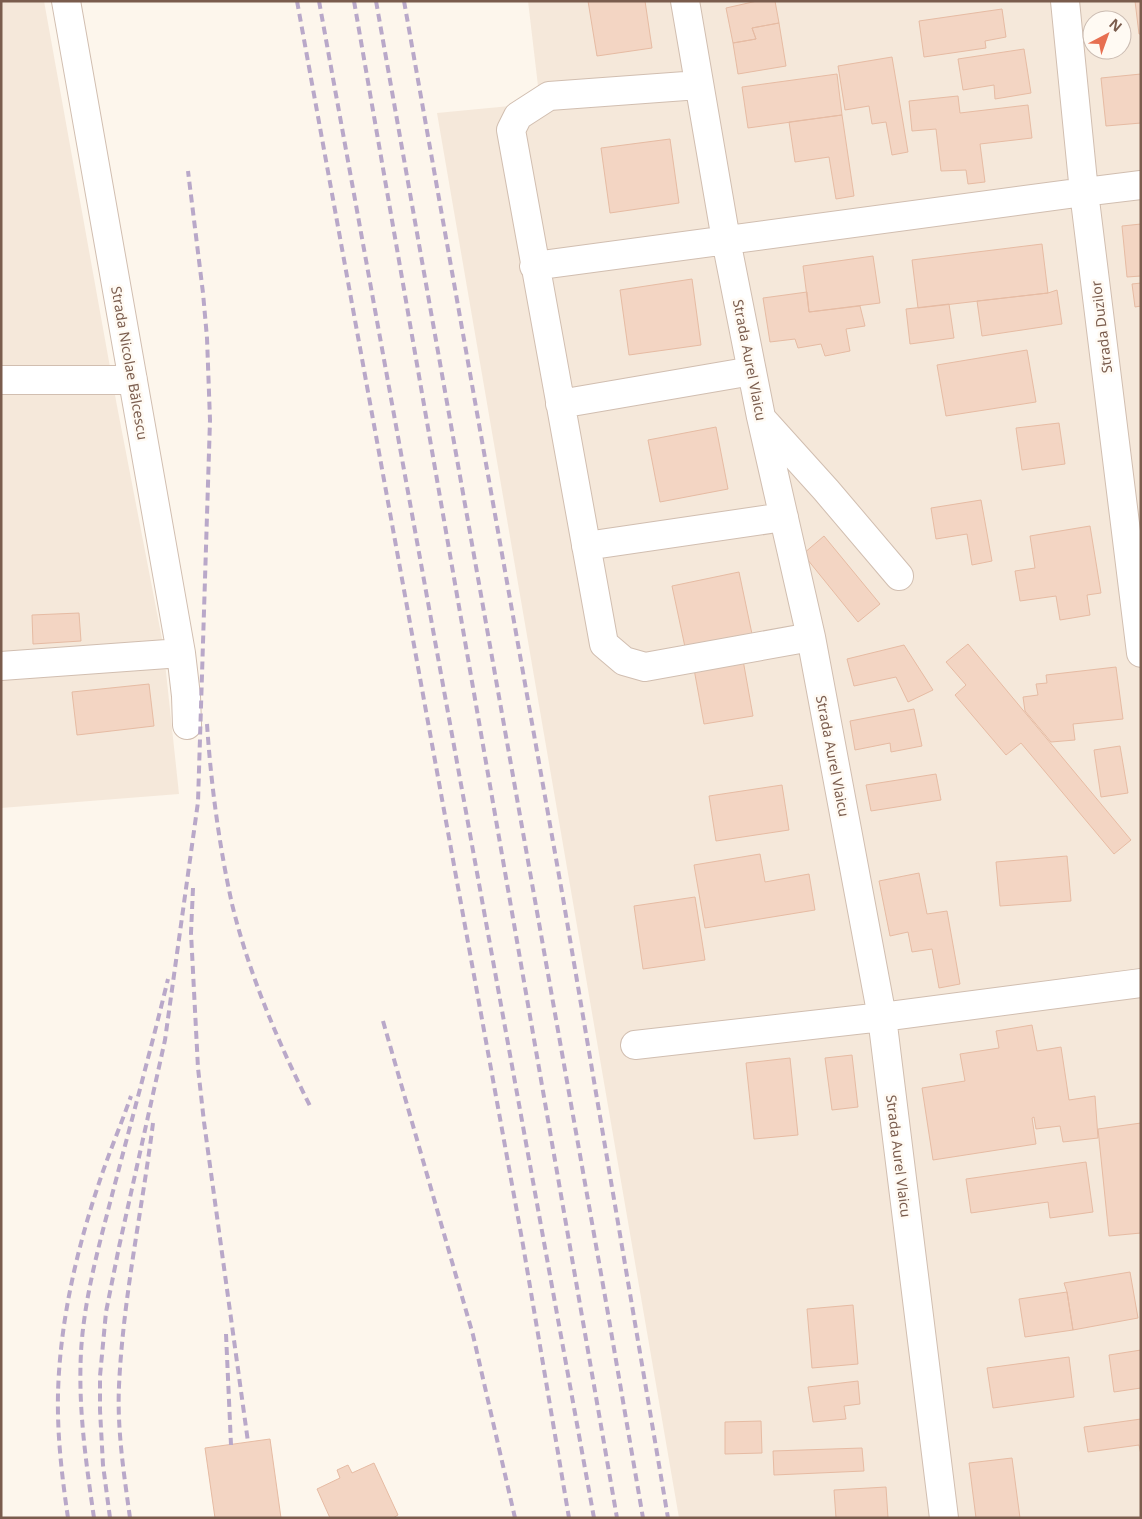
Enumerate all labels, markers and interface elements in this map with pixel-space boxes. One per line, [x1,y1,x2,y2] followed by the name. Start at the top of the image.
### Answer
[1082,10,1132,60] north arrow
[1105,14,1126,36] text: N
[1086,279,1116,374] street label: Strada Duzilor
[107,285,153,441] street label: Strada Nicolae Bălcescu
[729,298,771,422] street label: Strada Aurel Vlaicu
[812,694,854,818] street label: Strada Aurel Vlaicu
[882,1094,916,1218] street label: Strada Aurel Vlaicu

